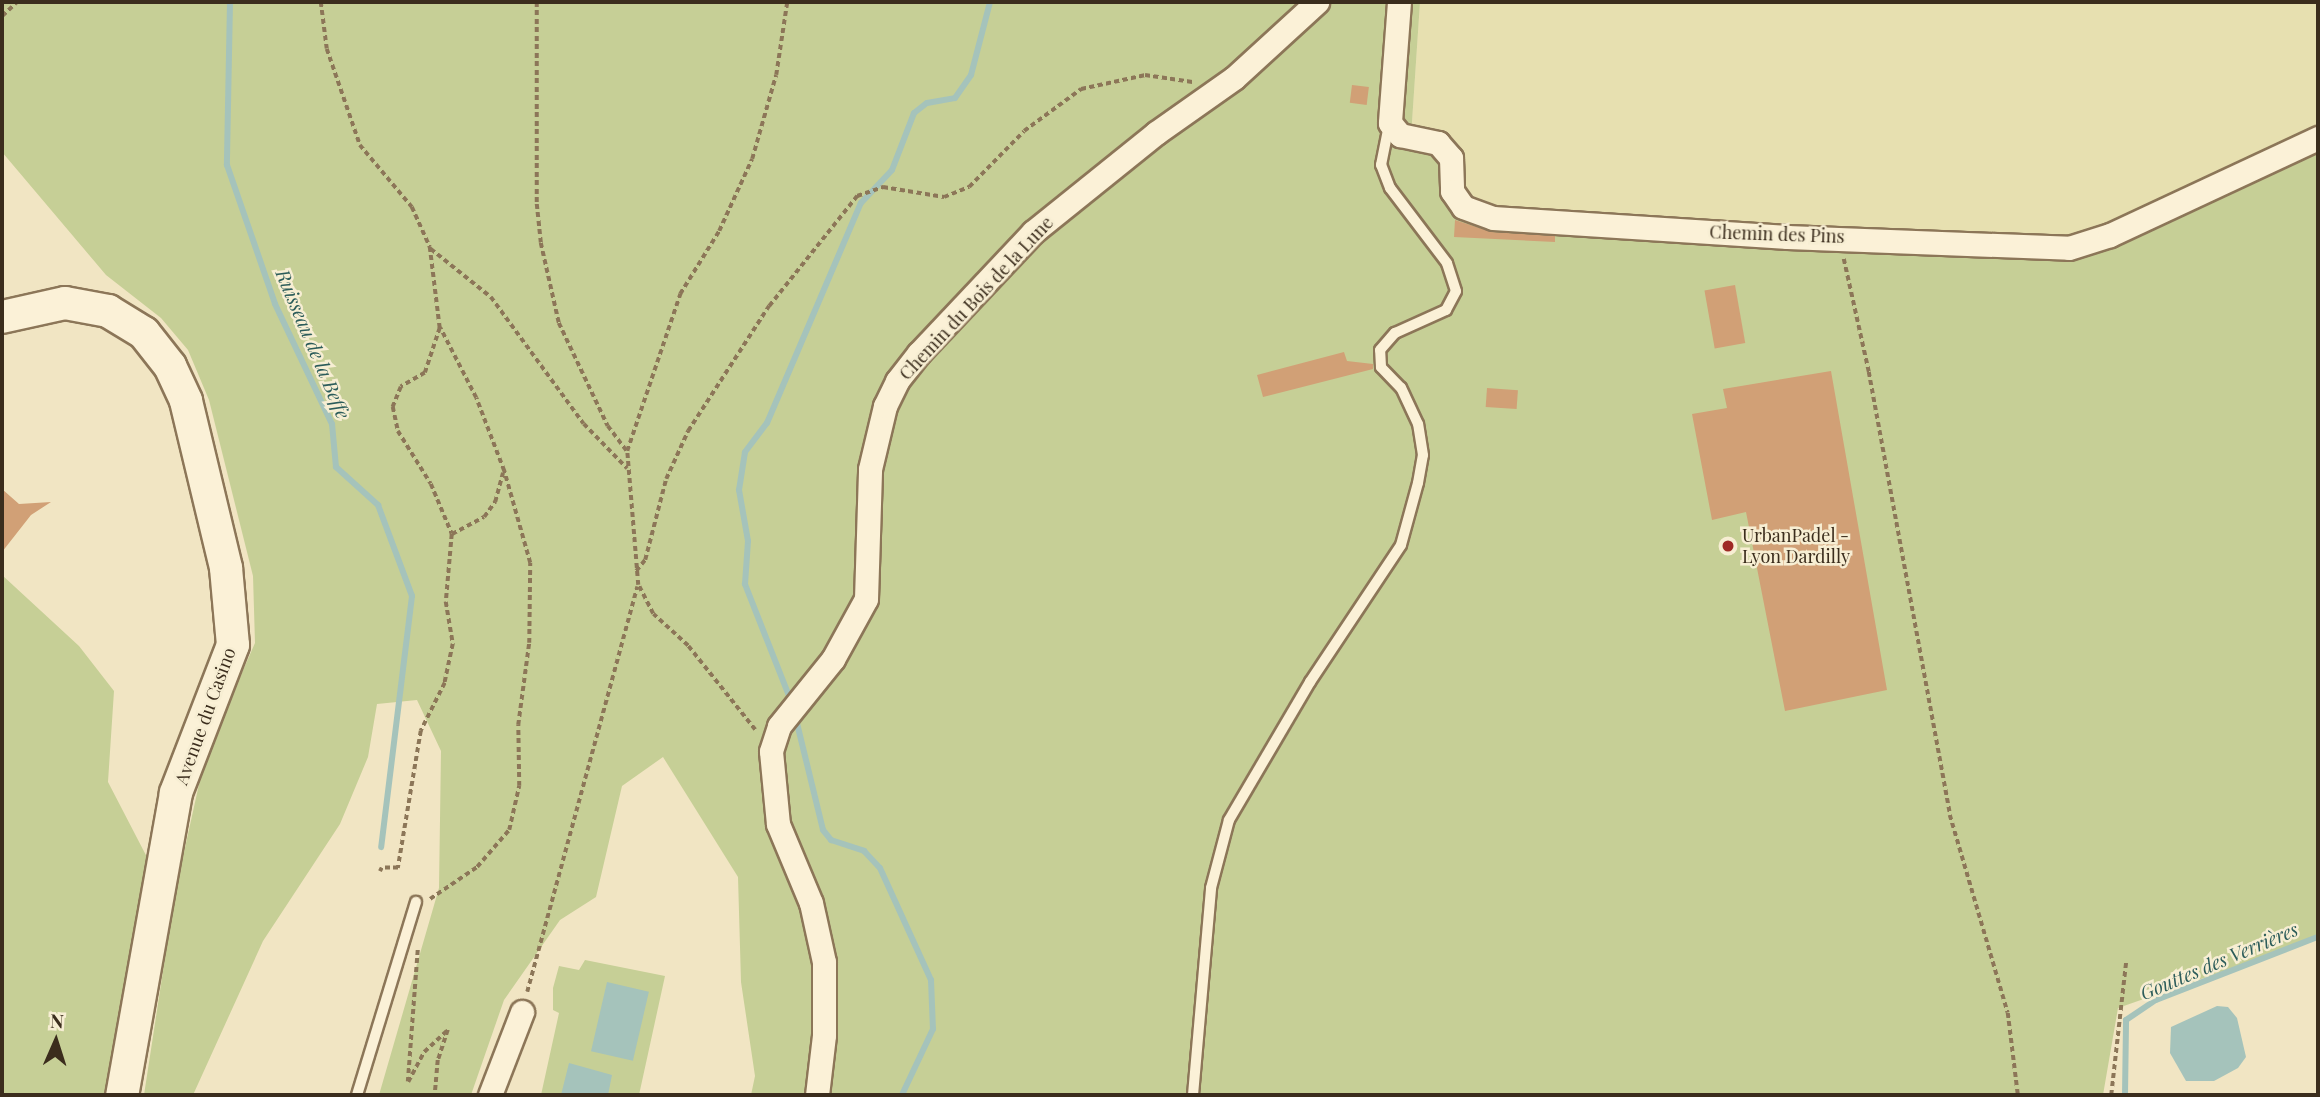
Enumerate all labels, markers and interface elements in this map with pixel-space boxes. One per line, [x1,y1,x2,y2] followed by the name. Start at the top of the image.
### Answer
[894,212,1058,384] street label: Chemin du Bois de la Lune
[1709,221,1845,247] street label: Chemin des Pins
[271,266,355,422] water label: Ruisseau de la Beffe
[1742,525,1850,568] place label: UrbanPadel - Lyon Dardilly
[1720,538,1736,554] marker: UrbanPadel - Lyon Dardilly
[170,644,240,788] street label: Avenue du Casino
[2137,917,2301,1005] water label: Gouttes des Verrières
[21,1006,91,1076] north arrow
[50,1007,65,1033] text: N

